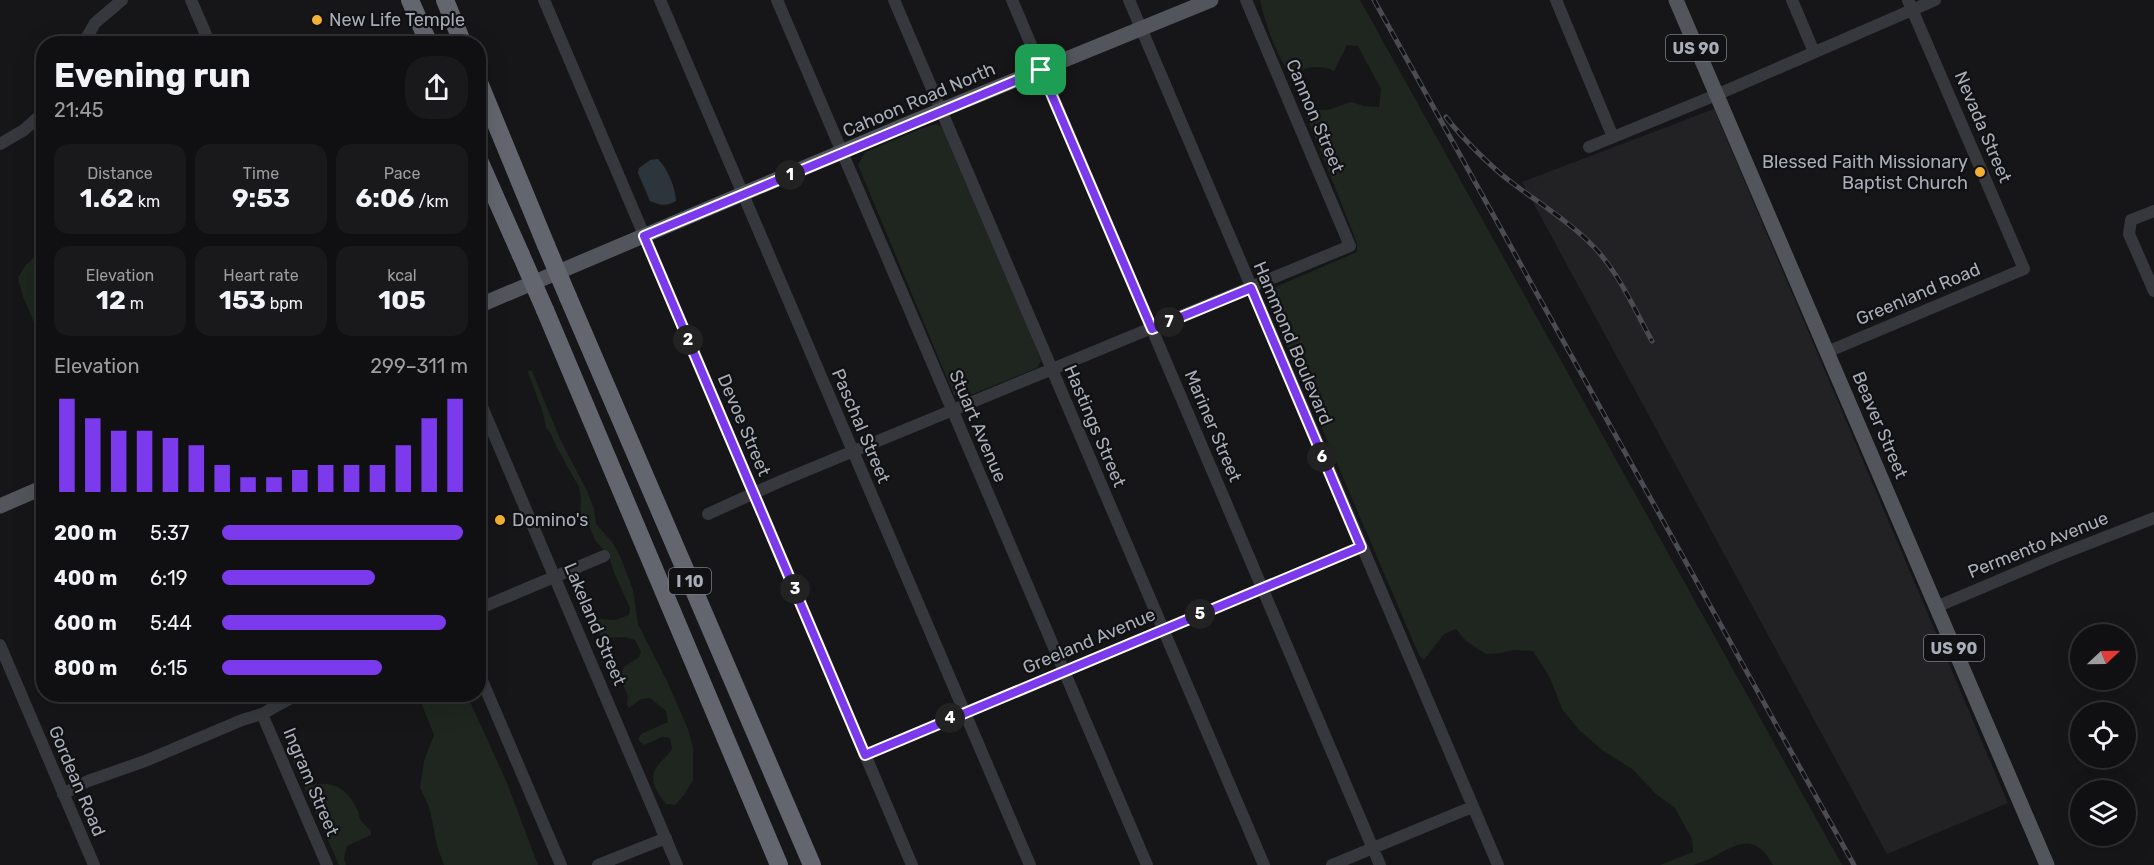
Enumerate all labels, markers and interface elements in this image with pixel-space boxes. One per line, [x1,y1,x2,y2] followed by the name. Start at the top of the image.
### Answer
[329,9,465,31] place label: New Life Temple
[310,13,324,27] marker: New Life Temple
[1666,35,1726,61] road number: US 90
[1015,44,1066,95] pin
[1024,53,1057,86] icon: arrive
[54,56,251,95] text: Evening run
[405,56,468,119] button: share
[1281,56,1349,176] street label: Cannon Street
[839,58,999,142] street label: Cahoon Road North
[1950,68,2016,186] street label: Nevada Street
[54,98,104,122] text: 21:45
[1762,151,1968,194] place label: Blessed Faith Missionary Baptist Church
[775,160,805,190] pin: 1
[87,164,153,183] text: Distance
[243,164,279,183] text: Time
[384,164,420,183] text: Pace
[786,165,794,184] text: 1
[1973,165,1987,179] marker: Blessed Faith Missionary Baptist Church
[80,183,134,214] text: 1.62
[232,183,290,214] text: 9:53
[355,183,415,214] text: 6:06
[134,192,160,211] text: km
[415,192,449,211] text: /km
[1249,258,1337,428] street label: Hammond Boulevard
[1852,258,1984,330] street label: Greenland Road
[86,266,154,285] text: Elevation
[223,266,299,285] text: Heart rate
[387,266,417,285] text: kcal
[96,285,126,316] text: 12
[219,285,266,316] text: 153
[378,285,426,316] text: 105
[126,294,144,313] text: m
[266,294,303,313] text: bpm
[1154,307,1184,337] pin: 7
[1164,312,1174,331] text: 7
[673,325,703,355] pin: 2
[683,330,693,349] text: 2
[54,354,140,378] text: Elevation
[370,354,468,378] text: 299–311 m
[1059,362,1131,490] street label: Hastings Street
[827,365,895,487] street label: Paschal Street
[944,367,1012,485] street label: Stuart Avenue
[1180,367,1246,485] street label: Mariner Street
[1848,368,1912,482] street label: Beaver Street
[713,371,775,479] street label: Devoe Street
[1307,442,1337,472] pin: 6
[1317,447,1327,466] text: 6
[1965,507,2111,583] street label: Permento Avenue
[512,509,589,531] place label: Domino's
[493,513,507,527] marker: Domino's
[54,521,117,545] text: 200 m
[150,521,189,545] text: 5:37
[559,559,631,689] street label: Lakeland Street
[54,566,117,590] text: 400 m
[150,566,188,590] text: 6:19
[669,568,711,594] road number: I 10
[780,574,810,604] pin: 3
[790,579,800,598] text: 3
[1185,599,1215,629] pin: 5
[1019,603,1159,679] street label: Greeland Avenue
[1195,604,1205,623] text: 5
[54,611,117,635] text: 600 m
[150,611,192,635] text: 5:44
[2070,624,2136,690] north arrow
[2070,624,2136,846] map controls
[1924,635,1984,661] road number: US 90
[54,656,117,680] text: 800 m
[150,656,188,680] text: 6:15
[2070,702,2136,768] button: locate
[935,703,965,733] pin: 4
[945,708,955,727] text: 4
[44,722,110,840] street label: Gordean Road
[278,724,344,840] street label: Ingram Street
[2070,780,2136,846] button: layers

